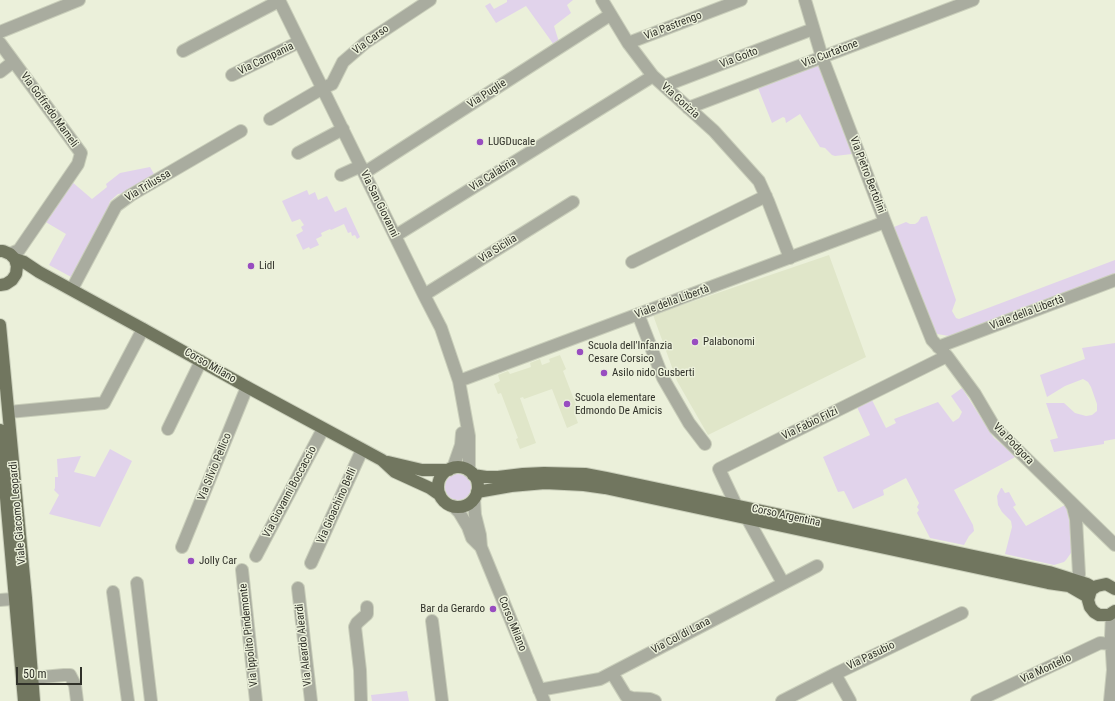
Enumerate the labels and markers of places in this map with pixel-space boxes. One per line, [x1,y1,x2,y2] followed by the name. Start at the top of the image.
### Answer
[488,135,535,149] place label: LUGDucale
[475,137,485,147] marker: LUGDucale
[259,259,275,273] place label: Lidl
[246,261,256,271] marker: Lidl
[703,335,755,349] place label: Palabonomi
[690,337,700,347] marker: Palabonomi
[588,339,672,365] place label: Scuola dell'Infanzia Cesare Corsico
[575,347,585,357] marker: Scuola dell'Infanzia Cesare Corsico
[612,366,695,380] place label: Asilo nido Gusberti
[599,368,609,378] marker: Asilo nido Gusberti
[575,391,662,417] place label: Scuola elementare Edmondo De Amicis
[562,399,572,409] marker: Scuola elementare Edmondo De Amicis
[199,554,237,568] place label: Jolly Car
[186,556,196,566] marker: Jolly Car
[420,602,485,616] place label: Bar da Gerardo
[488,604,498,614] marker: Bar da Gerardo

